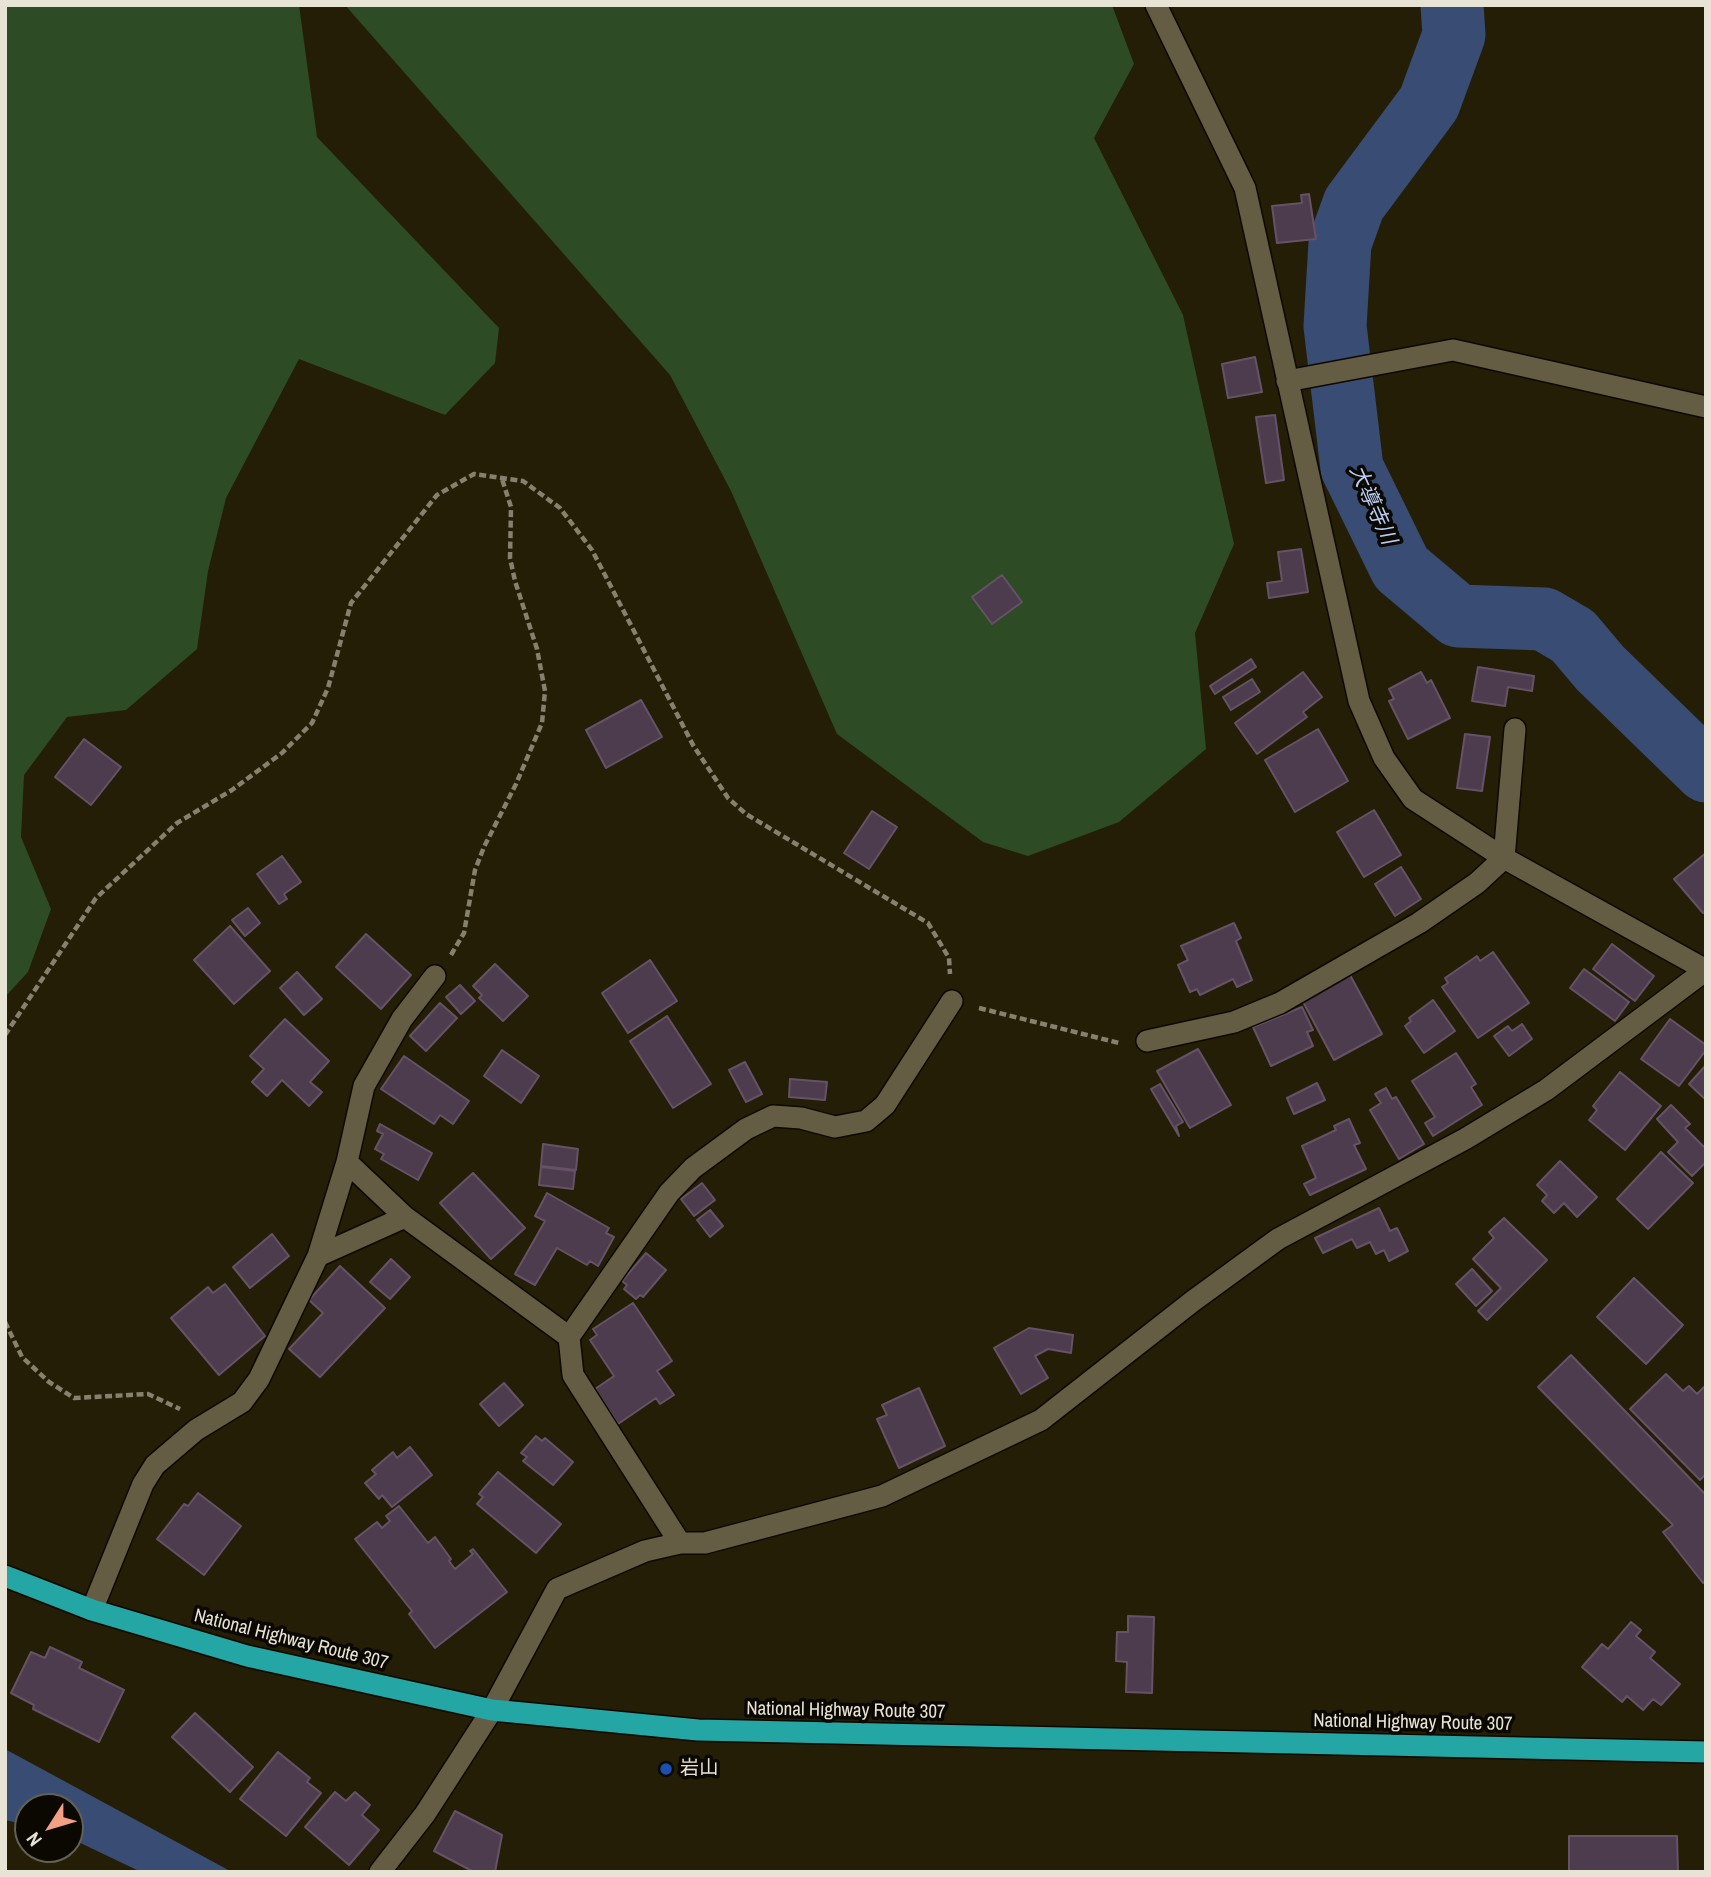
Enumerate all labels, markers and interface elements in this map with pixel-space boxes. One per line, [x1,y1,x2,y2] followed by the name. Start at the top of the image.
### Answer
[1343,462,1401,548] water label: 大導寺川
[192,1605,390,1675] street label: National Highway Route 307
[746,1698,946,1724] street label: National Highway Route 307
[1313,1710,1513,1736] street label: National Highway Route 307
[680,1758,718,1780] place label: 岩山
[658,1761,674,1777] marker: 岩山
[14,1793,84,1863] north arrow
[20,1827,48,1852] text: N

